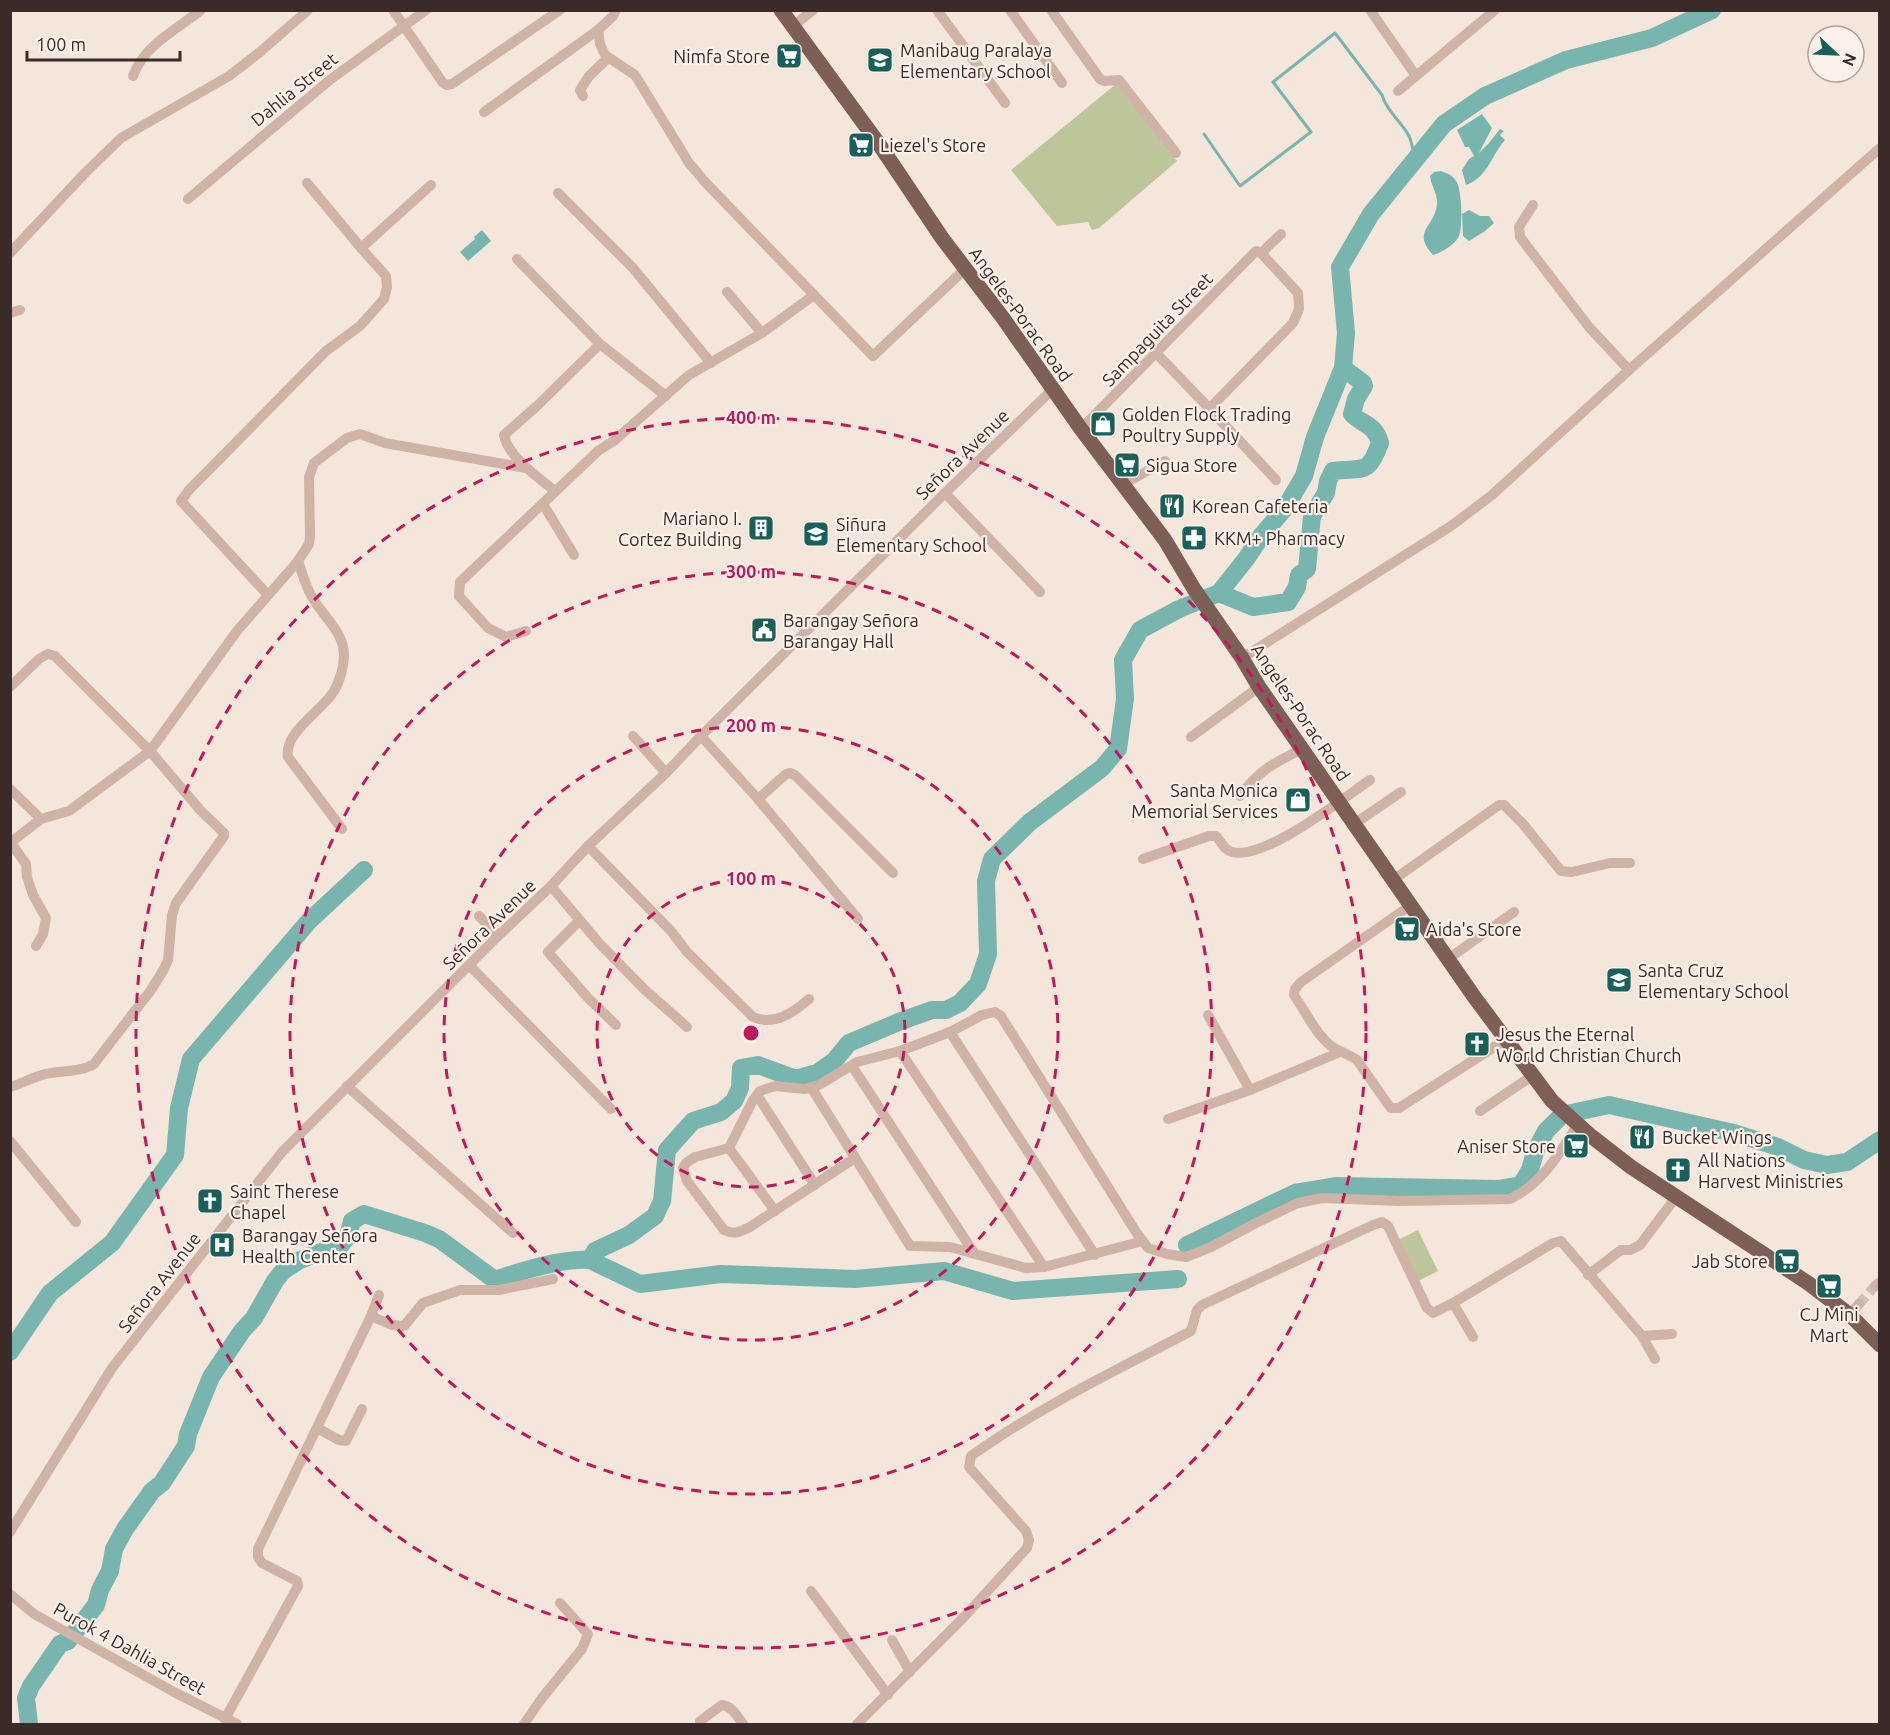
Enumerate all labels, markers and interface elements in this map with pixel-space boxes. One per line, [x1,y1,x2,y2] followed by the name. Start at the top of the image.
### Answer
[27,24,180,62] scale bar
[1806,24,1866,84] north arrow
[36,34,86,54] text: 100 m
[900,40,1052,81] place label: Manibaug Paralaya Elementary School
[774,41,804,71] supermarket icon: Nimfa Store
[865,45,895,75] school or university icon: Manibaug Paralaya Elementary School
[673,46,770,66] place label: Nimfa Store
[247,48,341,130] street label: Dahlia Street
[1839,51,1860,69] text: N
[846,130,876,160] supermarket icon: Liezel's Store
[880,135,986,155] place label: Liezel's Store
[966,243,1076,385] street label: Angeles-Porac Road
[1098,268,1216,390] street label: Sampaguita Street
[1122,404,1291,445] place label: Golden Flock Trading Poultry Supply
[912,405,1012,503] street label: Señora Avenue
[726,407,776,427] text: 400 m
[1088,409,1118,439] shop icon: Golden Flock Trading Poultry Supply
[1112,450,1142,480] supermarket icon: Sigua Store
[1146,455,1238,475] place label: Sigua Store
[1157,491,1187,521] restaurant icon: Korean Cafeteria
[1192,496,1328,516] place label: Korean Cafeteria
[618,508,742,549] place label: Mariano I. Cortez Building
[746,513,776,543] building icon: Mariano I. Cortez Building
[836,514,987,555] place label: Siñura Elementary School
[801,519,831,549] school or university icon: Siñura Elementary School
[1179,523,1209,553] pharmacy icon: KKM+ Pharmacy
[1214,528,1345,548] place label: KKM+ Pharmacy
[726,561,776,581] text: 300 m
[783,610,919,651] place label: Barangay Señora Barangay Hall
[749,615,779,645] public building icon: Barangay Señora Barangay Hall
[1248,640,1354,784] street label: Angeles-Porac Road
[726,715,776,735] text: 200 m
[1131,780,1278,821] place label: Santa Monica Memorial Services
[1283,785,1313,815] shop icon: Santa Monica Memorial Services
[726,868,776,888] text: 100 m
[439,875,539,973] street label: Señora Avenue
[1392,914,1422,944] supermarket icon: Aida's Store
[1426,919,1522,939] place label: Aida's Store
[1638,960,1789,1001] place label: Santa Cruz Elementary School
[1604,965,1634,995] school or university icon: Santa Cruz Elementary School
[741,1023,761,1043] centre of rings
[1496,1024,1682,1065] place label: Jesus the Eternal World Christian Church
[1462,1029,1492,1059] church icon: Jesus the Eternal World Christian Church
[1627,1122,1657,1152] restaurant icon: Bucket Wings
[1662,1127,1772,1147] place label: Bucket Wings
[1561,1131,1591,1161] supermarket icon: Aniser Store
[1457,1136,1556,1156] place label: Aniser Store
[1698,1150,1843,1191] place label: All Nations Harvest Ministries
[1663,1155,1693,1185] church icon: All Nations Harvest Ministries
[230,1181,339,1222] place label: Saint Therese Chapel
[195,1186,225,1216] church icon: Saint Therese Chapel
[242,1225,378,1266] place label: Barangay Señora Health Center
[114,1228,204,1336] street label: Señora Avenue
[207,1230,237,1260] hospital icon: Barangay Señora Health Center
[1772,1246,1802,1276] supermarket icon: Jab Store
[1692,1251,1768,1271] place label: Jab Store
[1814,1271,1844,1301] supermarket icon: CJ Mini Mart
[1799,1304,1859,1345] place label: CJ Mini Mart
[50,1598,210,1698] street label: Purok 4 Dahlia Street

